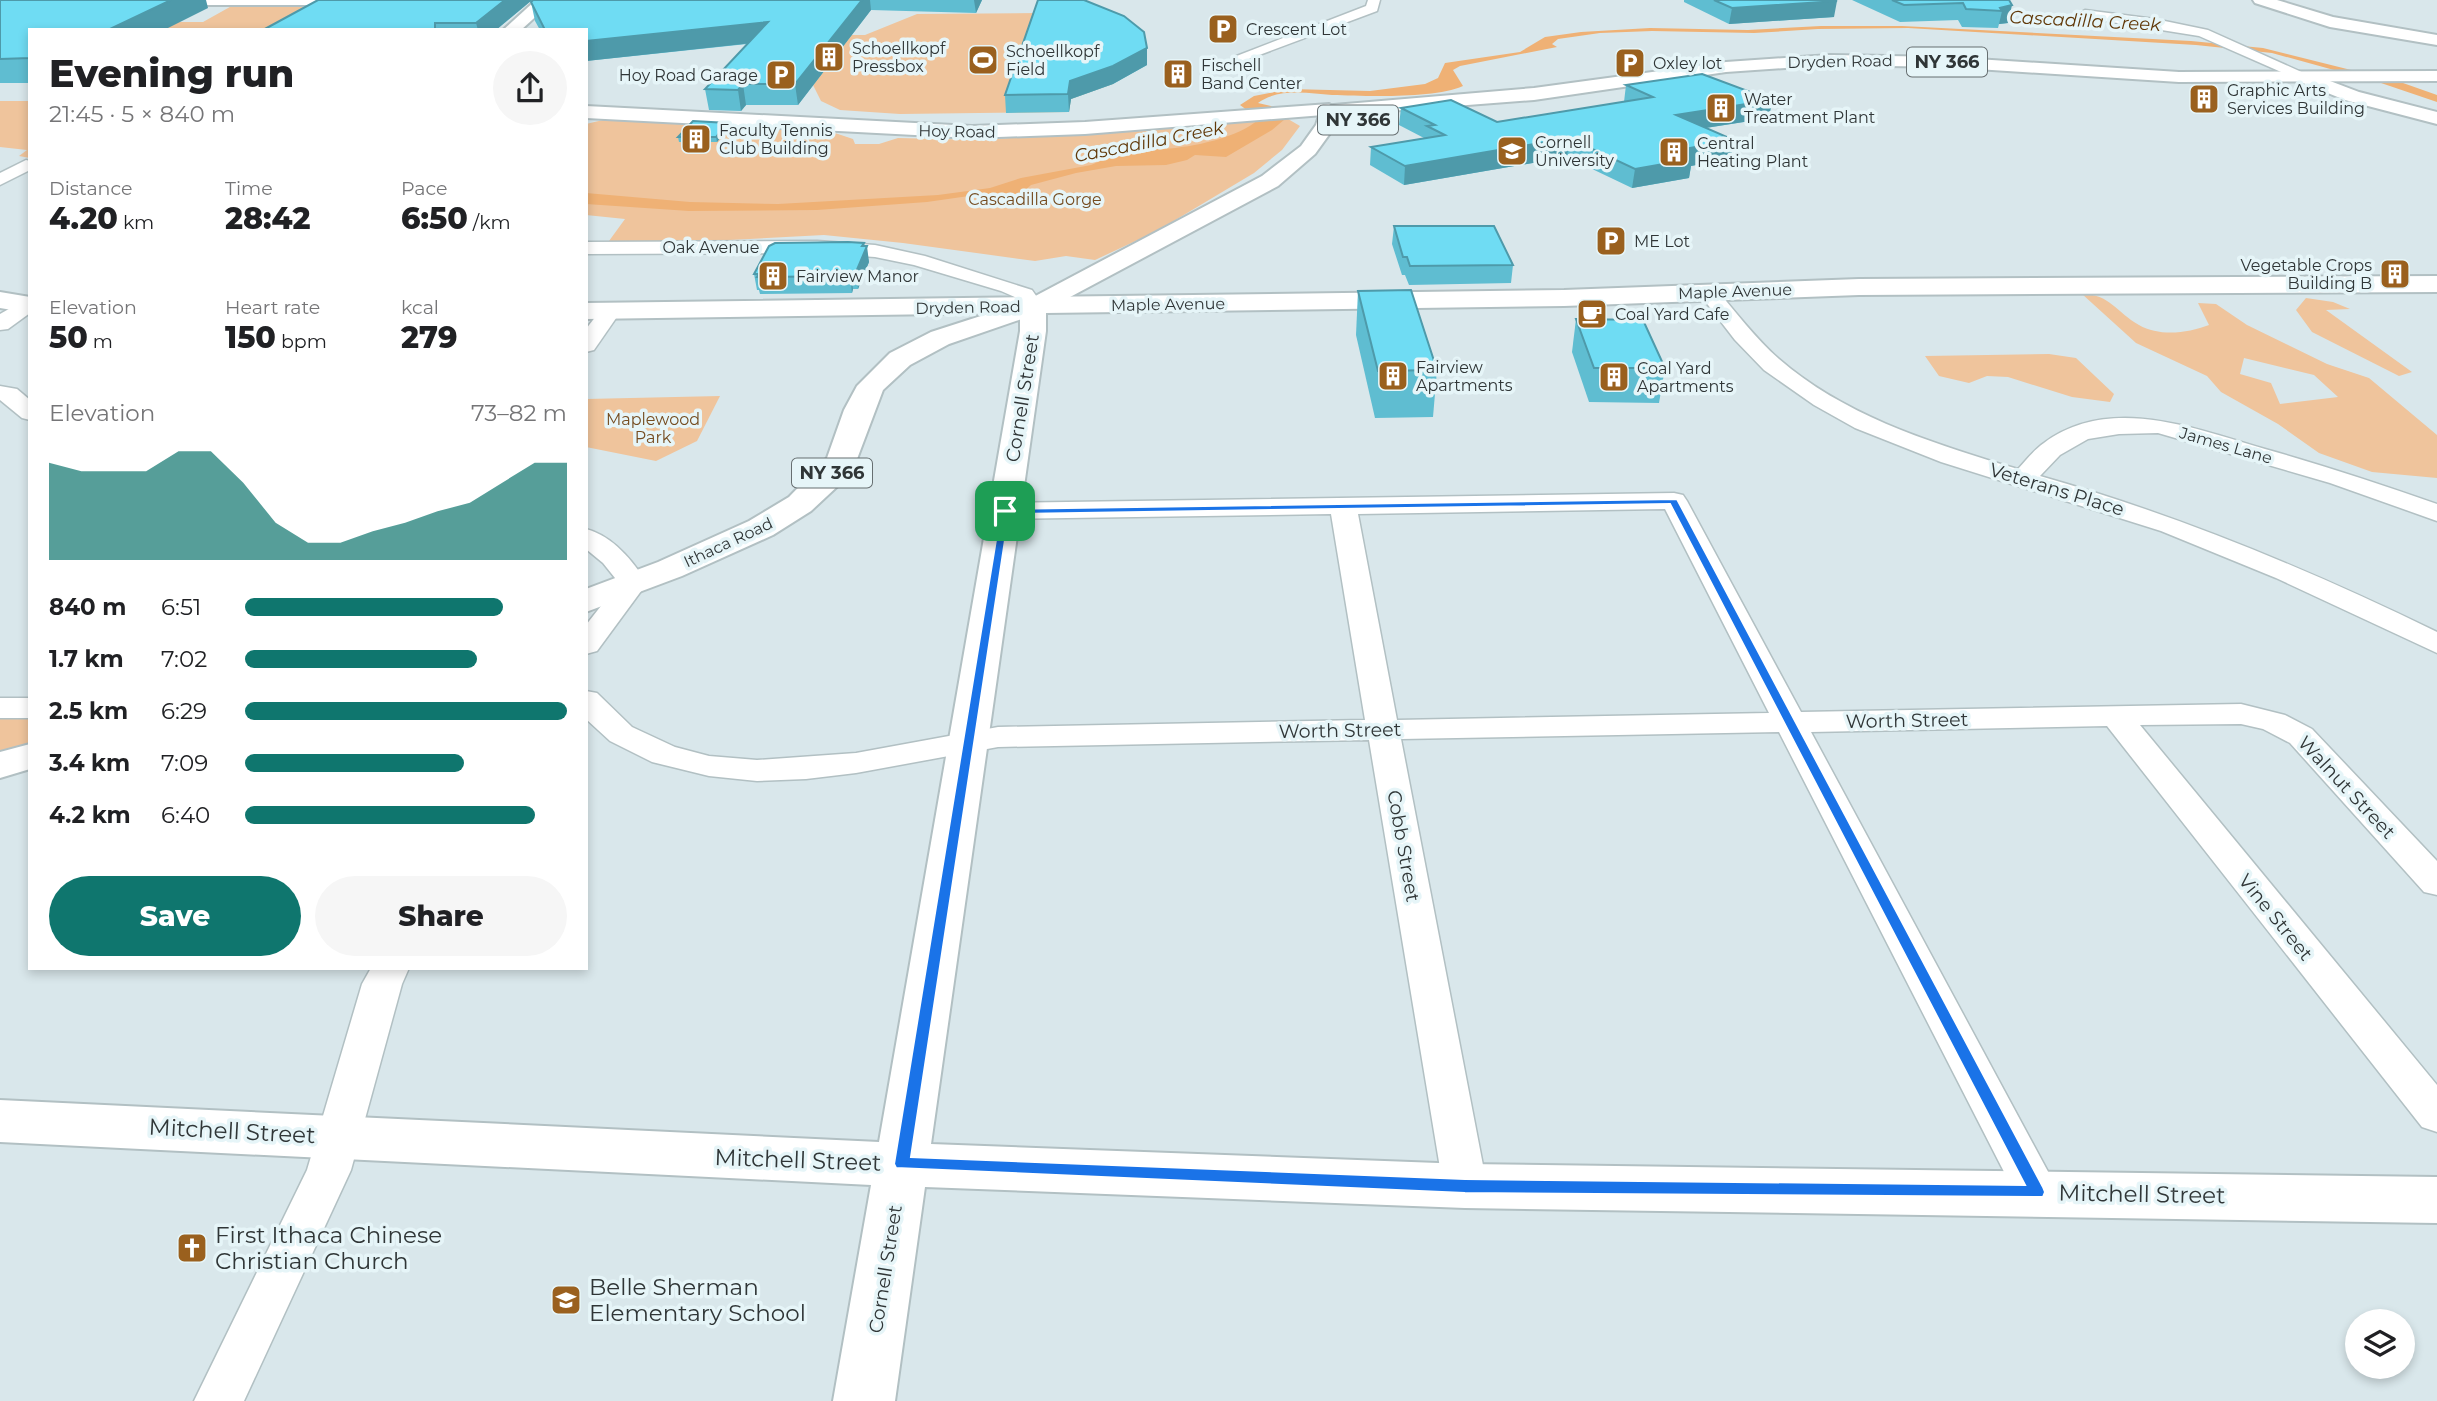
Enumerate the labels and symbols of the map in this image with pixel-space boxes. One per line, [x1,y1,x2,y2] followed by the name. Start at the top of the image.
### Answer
[2009,6,2163,36] water label: Cascadilla Creek
[1206,12,1240,46] parking icon: Crescent Lot
[1246,20,1347,39] place label: Crescent Lot
[852,39,946,76] place label: Schoellkopf Pressbox
[812,40,846,74] building icon: Schoellkopf Pressbox
[1006,42,1100,79] place label: Schoellkopf Field
[966,43,1000,77] sports icon: Schoellkopf Field
[1613,46,1647,80] parking icon: Oxley lot
[1907,48,1987,76] road number: NY 366
[1787,51,1893,72] street label: Dryden Road
[1653,54,1723,73] place label: Oxley lot
[1201,56,1302,93] place label: Fischell Band Center
[1161,57,1195,91] building icon: Fischell Band Center
[764,58,798,92] parking icon: Hoy Road Garage
[619,66,758,85] place label: Hoy Road Garage
[2227,81,2365,118] place label: Graphic Arts Services Building
[2187,82,2221,116] building icon: Graphic Arts Services Building
[1744,90,1876,127] place label: Water Treatment Plant
[1704,91,1738,125] building icon: Water Treatment Plant
[1318,106,1398,134] road number: NY 366
[1072,116,1227,167] water label: Cascadilla Creek
[719,121,833,158] place label: Faculty Tennis Club Building
[918,121,996,142] street label: Hoy Road
[679,122,713,156] building icon: Faculty Tennis Club Building
[1535,133,1614,170] place label: Cornell University
[1495,134,1529,168] school or university icon: Cornell University
[1697,134,1809,171] place label: Central Heating Plant
[1657,135,1691,169] building icon: Central Heating Plant
[968,190,1102,209] park label: Cascadilla Gorge
[1594,224,1628,258] parking icon: ME Lot
[1634,232,1691,251] place label: ME Lot
[662,238,760,257] street label: Oak Avenue
[2241,256,2372,293] place label: Vegetable Crops Building B
[2378,257,2412,291] building icon: Vegetable Crops Building B
[756,259,790,293] building icon: Fairview Manor
[796,267,919,286] place label: Fairview Manor
[1678,280,1792,303] street label: Maple Avenue
[1111,294,1225,315] street label: Maple Avenue
[915,297,1021,318] street label: Dryden Road
[1575,297,1609,331] cafe icon: Coal Yard Cafe
[1615,305,1729,324] place label: Coal Yard Cafe
[1001,332,1044,464] street label: Cornell Street
[1416,358,1513,395] place label: Fairview Apartments
[1376,359,1410,393] building icon: Fairview Apartments
[1637,359,1734,396] place label: Coal Yard Apartments
[1597,360,1631,394] building icon: Coal Yard Apartments
[606,410,700,447] park label: Maplewood Park
[2176,423,2274,468] street label: James Lane
[792,458,872,488] road number: NY 366
[1987,458,2127,521] street label: Veterans Place
[975,481,1035,541] pin
[681,514,776,571] street label: Ithaca Road
[1845,708,1969,733] street label: Worth Street
[1278,718,1402,743] street label: Worth Street
[2293,731,2400,844] street label: Walnut Street
[1382,788,1425,904] street label: Cobb Street
[2234,869,2318,965] street label: Vine Street
[148,1113,316,1149] street label: Mitchell Street
[714,1143,882,1177] street label: Mitchell Street
[2058,1179,2226,1209] street label: Mitchell Street
[864,1203,907,1335] street label: Cornell Street
[215,1221,442,1275] place label: First Ithaca Chinese Christian Church
[175,1231,209,1265] church icon: First Ithaca Chinese Christian Church
[589,1273,806,1327] place label: Belle Sherman Elementary School
[549,1283,583,1317] school or university icon: Belle Sherman Elementary School

